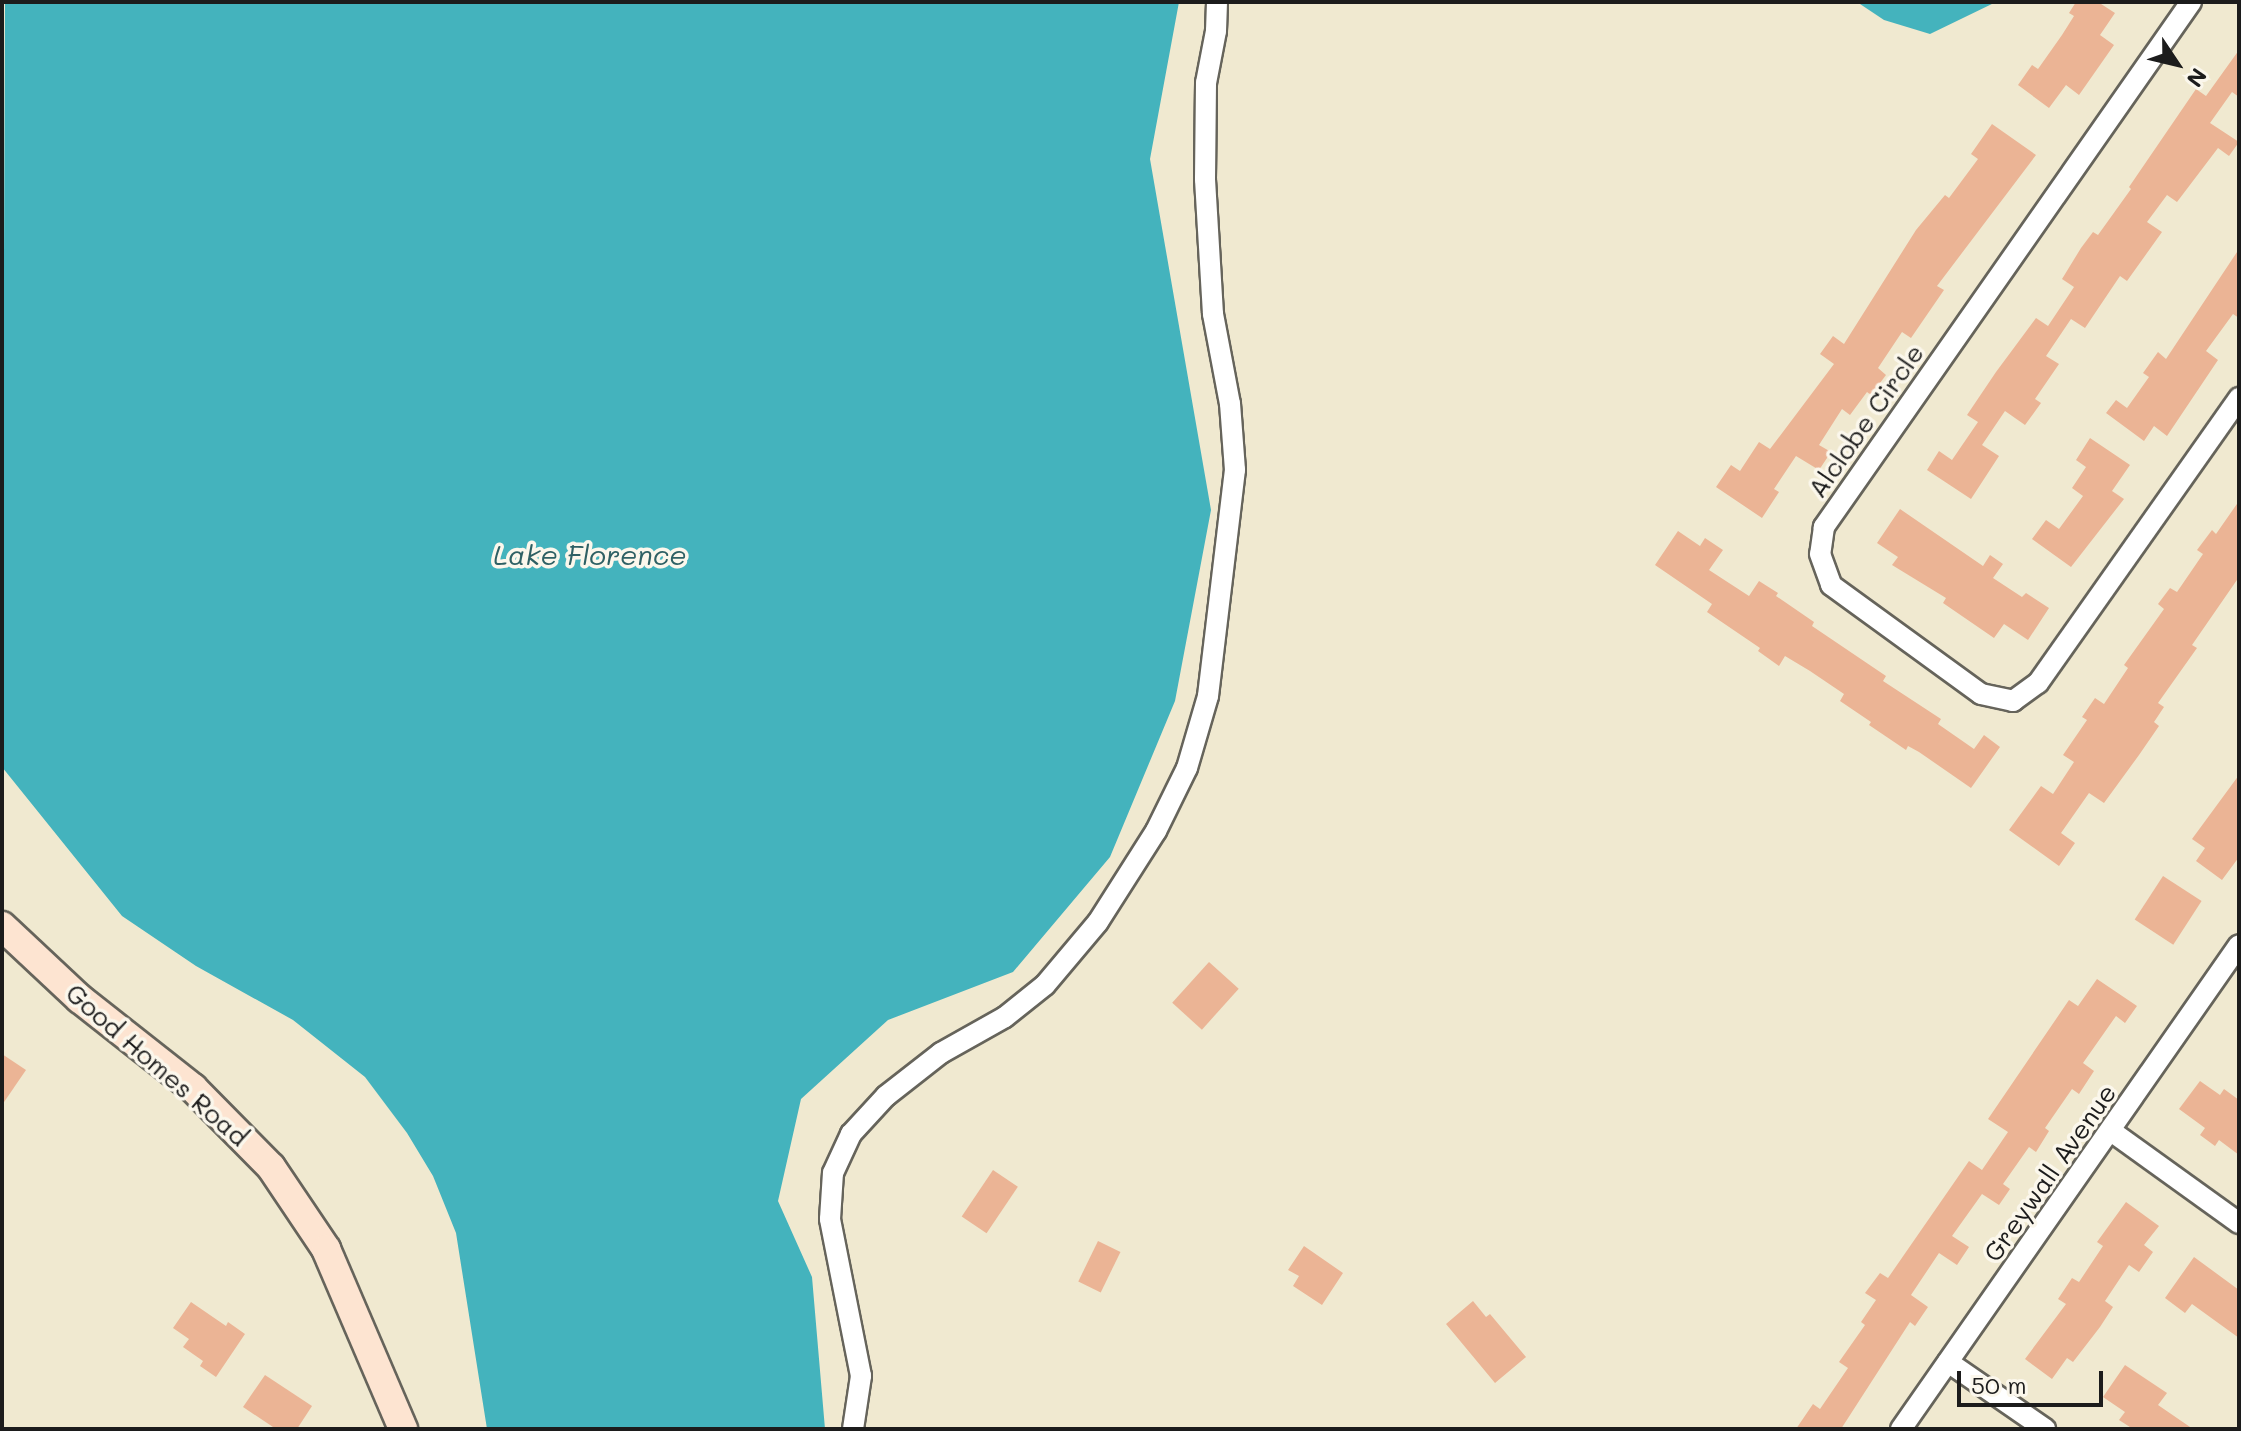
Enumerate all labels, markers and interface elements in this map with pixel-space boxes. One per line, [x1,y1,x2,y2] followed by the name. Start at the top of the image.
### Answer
[2137,24,2217,104] north arrow
[2180,63,2214,93] text: N
[1802,338,1930,504] street label: Alclobe Circle
[493,537,687,571] water label: Lake Florence
[59,977,255,1153] street label: Good Homes Road
[1977,1078,2123,1268] street label: Greywall Avenue
[1961,1355,2107,1405] scale bar
[1971,1369,2027,1400] text: 50 m

